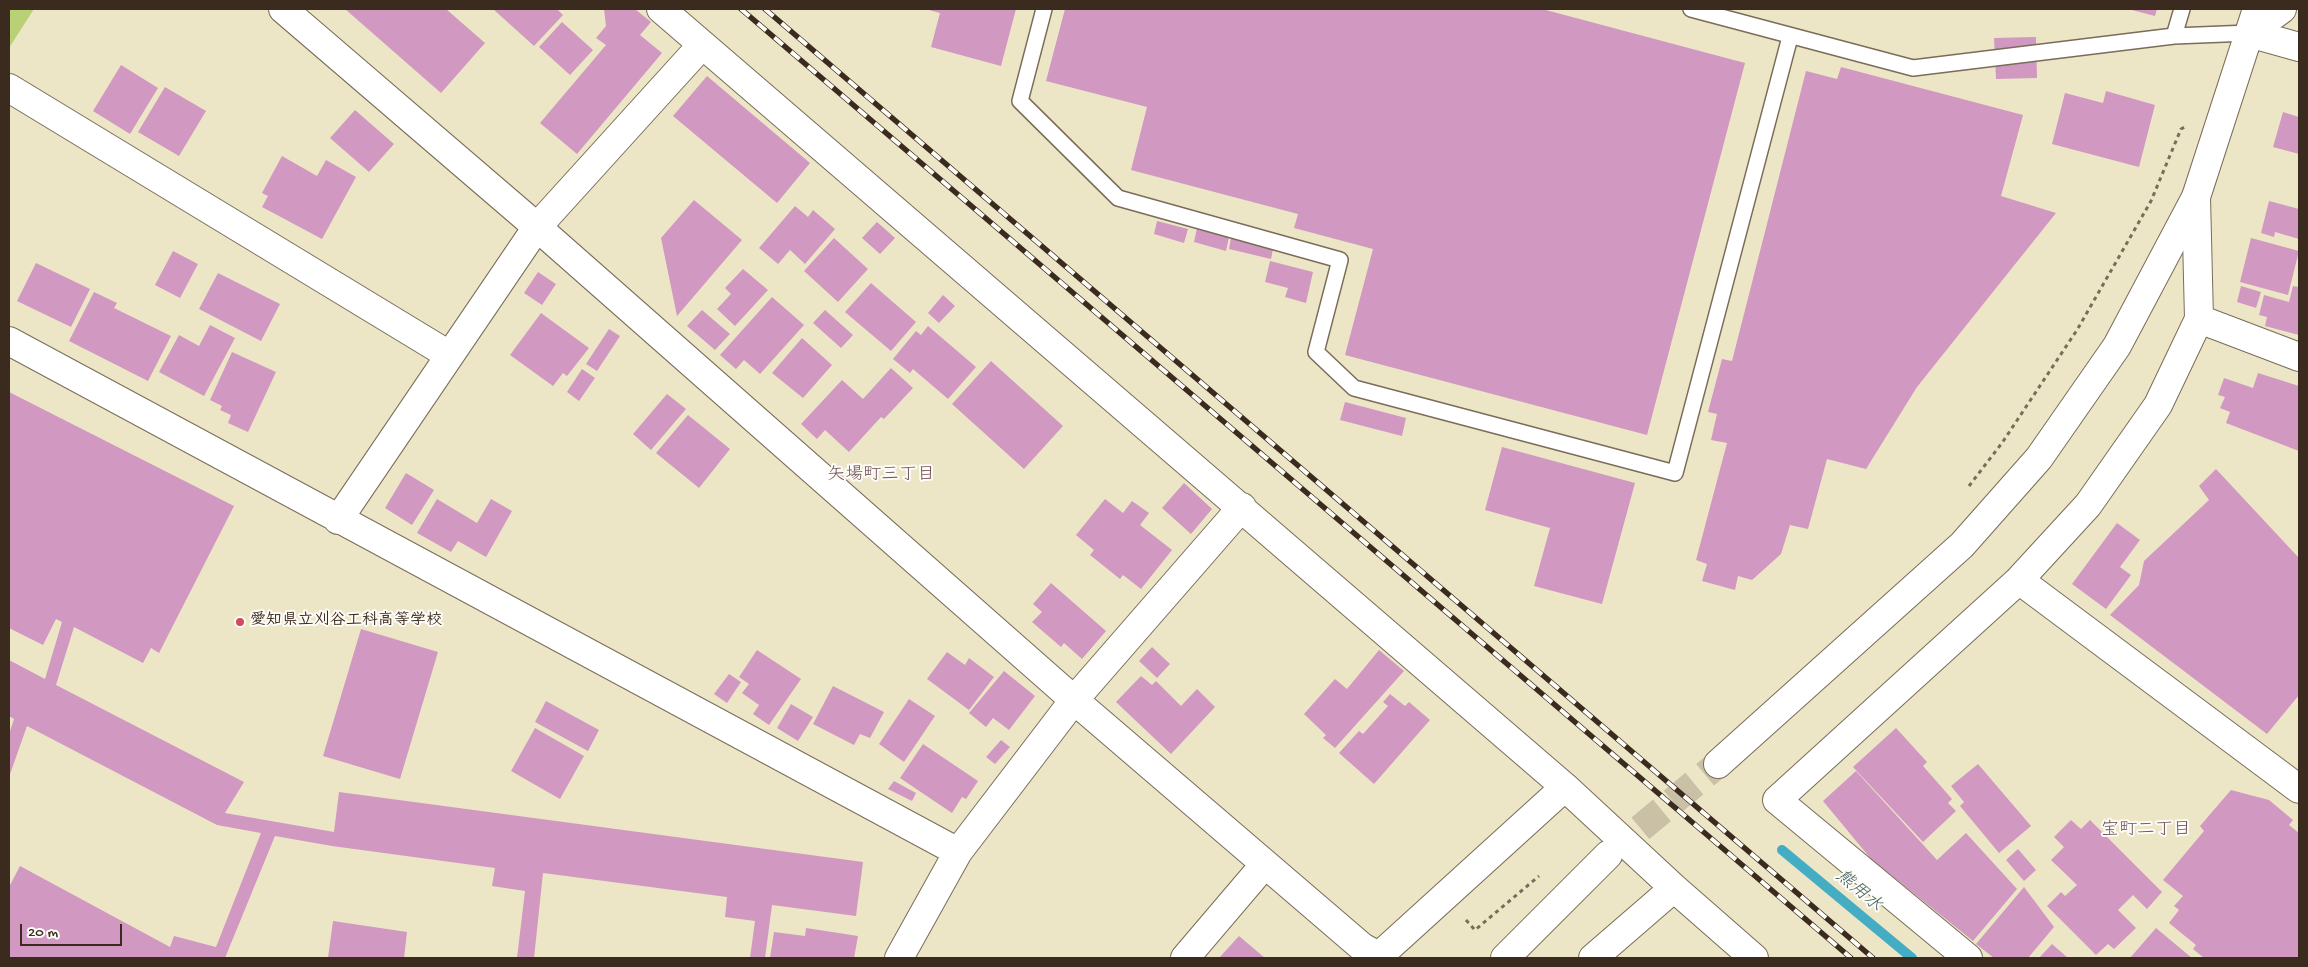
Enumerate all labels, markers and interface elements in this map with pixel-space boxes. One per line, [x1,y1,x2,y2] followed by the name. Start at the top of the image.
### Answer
[827,465,935,487] district label: 矢場町三丁目
[250,612,442,632] place label: 愛知県立刈谷工科高等学校
[234,616,246,628] marker: 愛知県立刈谷工科高等学校
[2101,820,2191,842] district label: 宝町二丁目
[1830,866,1886,918] water label: 熊用水
[22,914,125,946] scale bar
[28,924,58,942] text: 20 m

